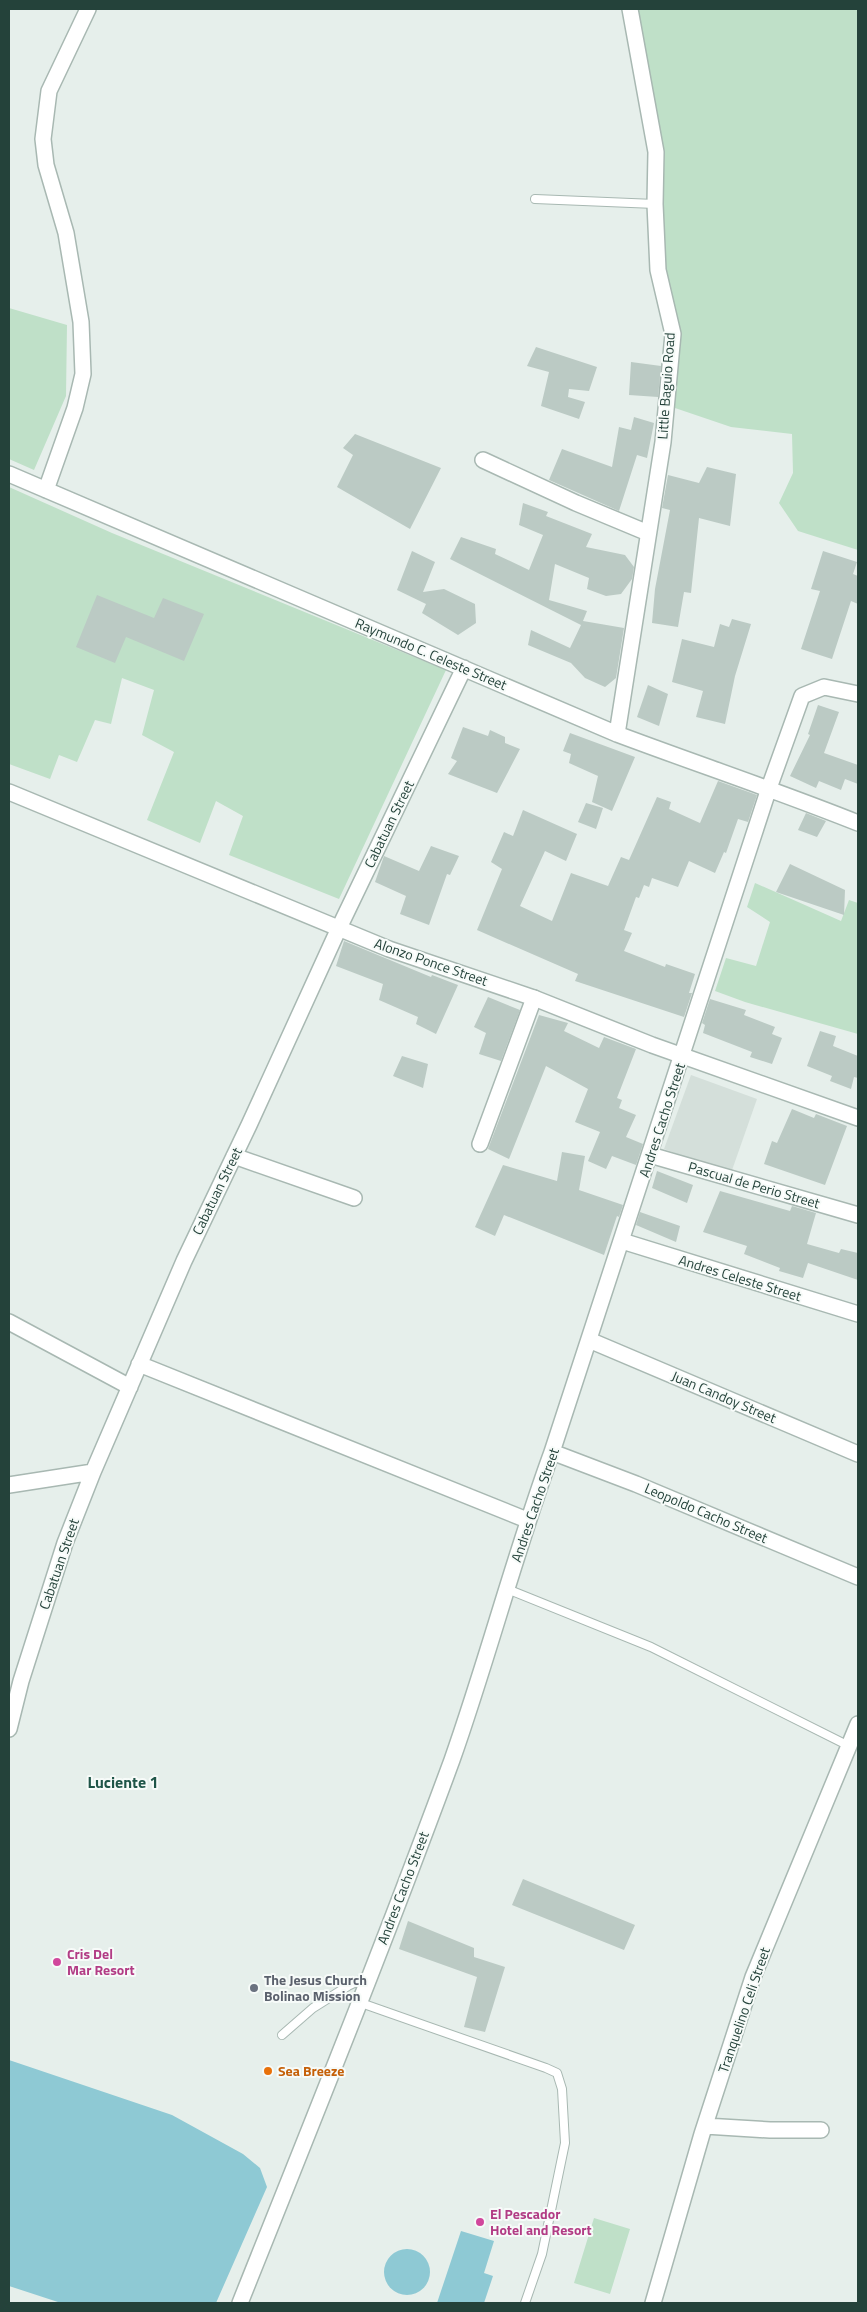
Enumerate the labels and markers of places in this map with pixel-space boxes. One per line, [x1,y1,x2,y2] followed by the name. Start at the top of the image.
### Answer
[67,1943,135,1980] place label: Cris Del Mar Resort
[51,1956,63,1968] marker: Cris Del Mar Resort
[264,1969,367,2006] place label: The Jesus Church Bolinao Mission
[248,1982,260,1994] marker: The Jesus Church Bolinao Mission
[278,2060,345,2081] place label: Sea Breeze
[262,2065,274,2077] marker: Sea Breeze
[490,2203,592,2240] place label: El Pescador Hotel and Resort
[474,2216,486,2228] marker: El Pescador Hotel and Resort

